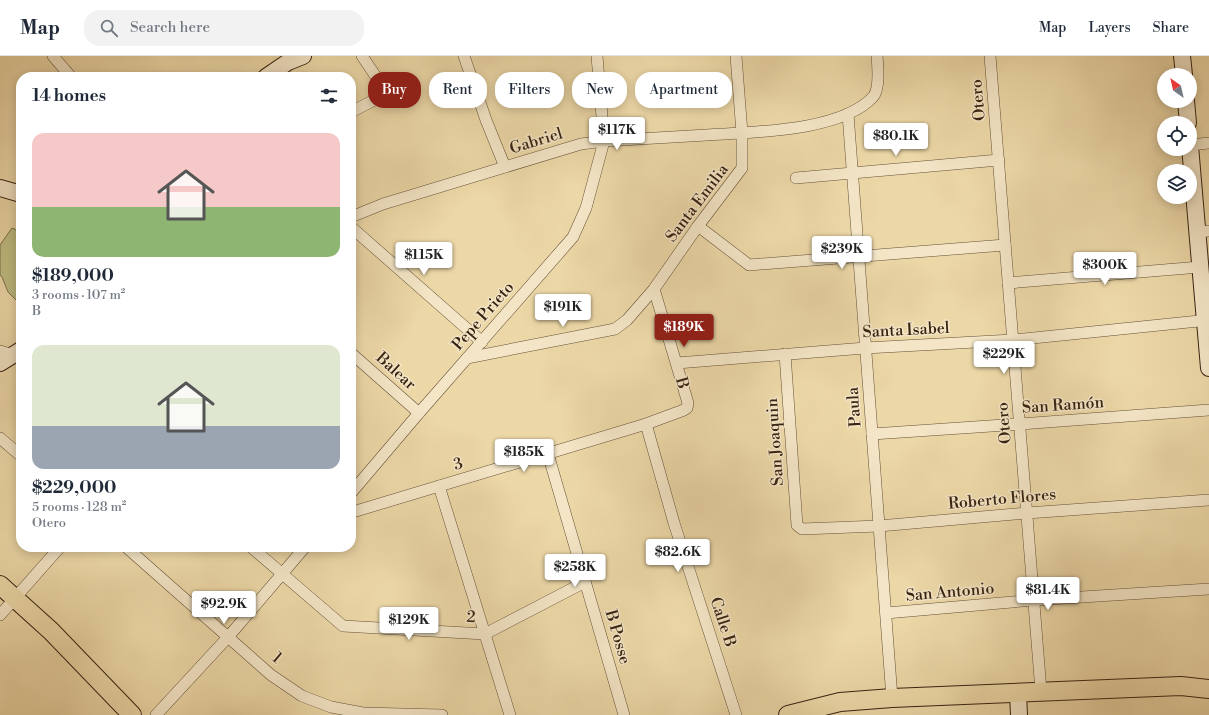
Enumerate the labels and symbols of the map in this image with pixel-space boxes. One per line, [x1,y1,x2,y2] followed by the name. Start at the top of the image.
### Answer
[1157,68,1197,108] north arrow
[966,78,990,122] street label: Otero
[589,117,645,151] pin: $117K
[507,123,565,159] street label: Gabriel
[863,123,929,157] pin: $80.1K
[661,159,733,246] street label: Santa Emilia
[814,236,870,270] pin: $239K
[396,242,452,276] pin: $115K
[1077,252,1133,286] pin: $300K
[448,278,518,354] street label: Pepe Prieto
[535,294,591,328] pin: $191K
[656,314,712,348] pin: $189K
[862,318,950,342] street label: Santa Isabel
[976,341,1032,375] pin: $229K
[371,347,420,394] street label: Balear
[671,374,693,391] street label: B
[843,385,865,428] street label: Paula
[1021,392,1105,418] street label: San Ramón
[762,397,788,487] street label: San Joaquin
[992,401,1016,445] street label: Otero
[496,439,552,473] pin: $185K
[451,453,465,475] street label: 3
[947,484,1057,514] street label: Roberto Flores
[645,539,711,573] pin: $82.6K
[547,554,603,588] pin: $258K
[1015,577,1081,611] pin: $81.4K
[905,578,995,606] street label: San Antonio
[191,591,257,625] pin: $92.9K
[706,595,740,649] street label: Calle B
[381,607,437,641] pin: $129K
[466,607,476,627] street label: 2
[600,607,635,666] street label: B Posse
[268,648,286,668] street label: 1

